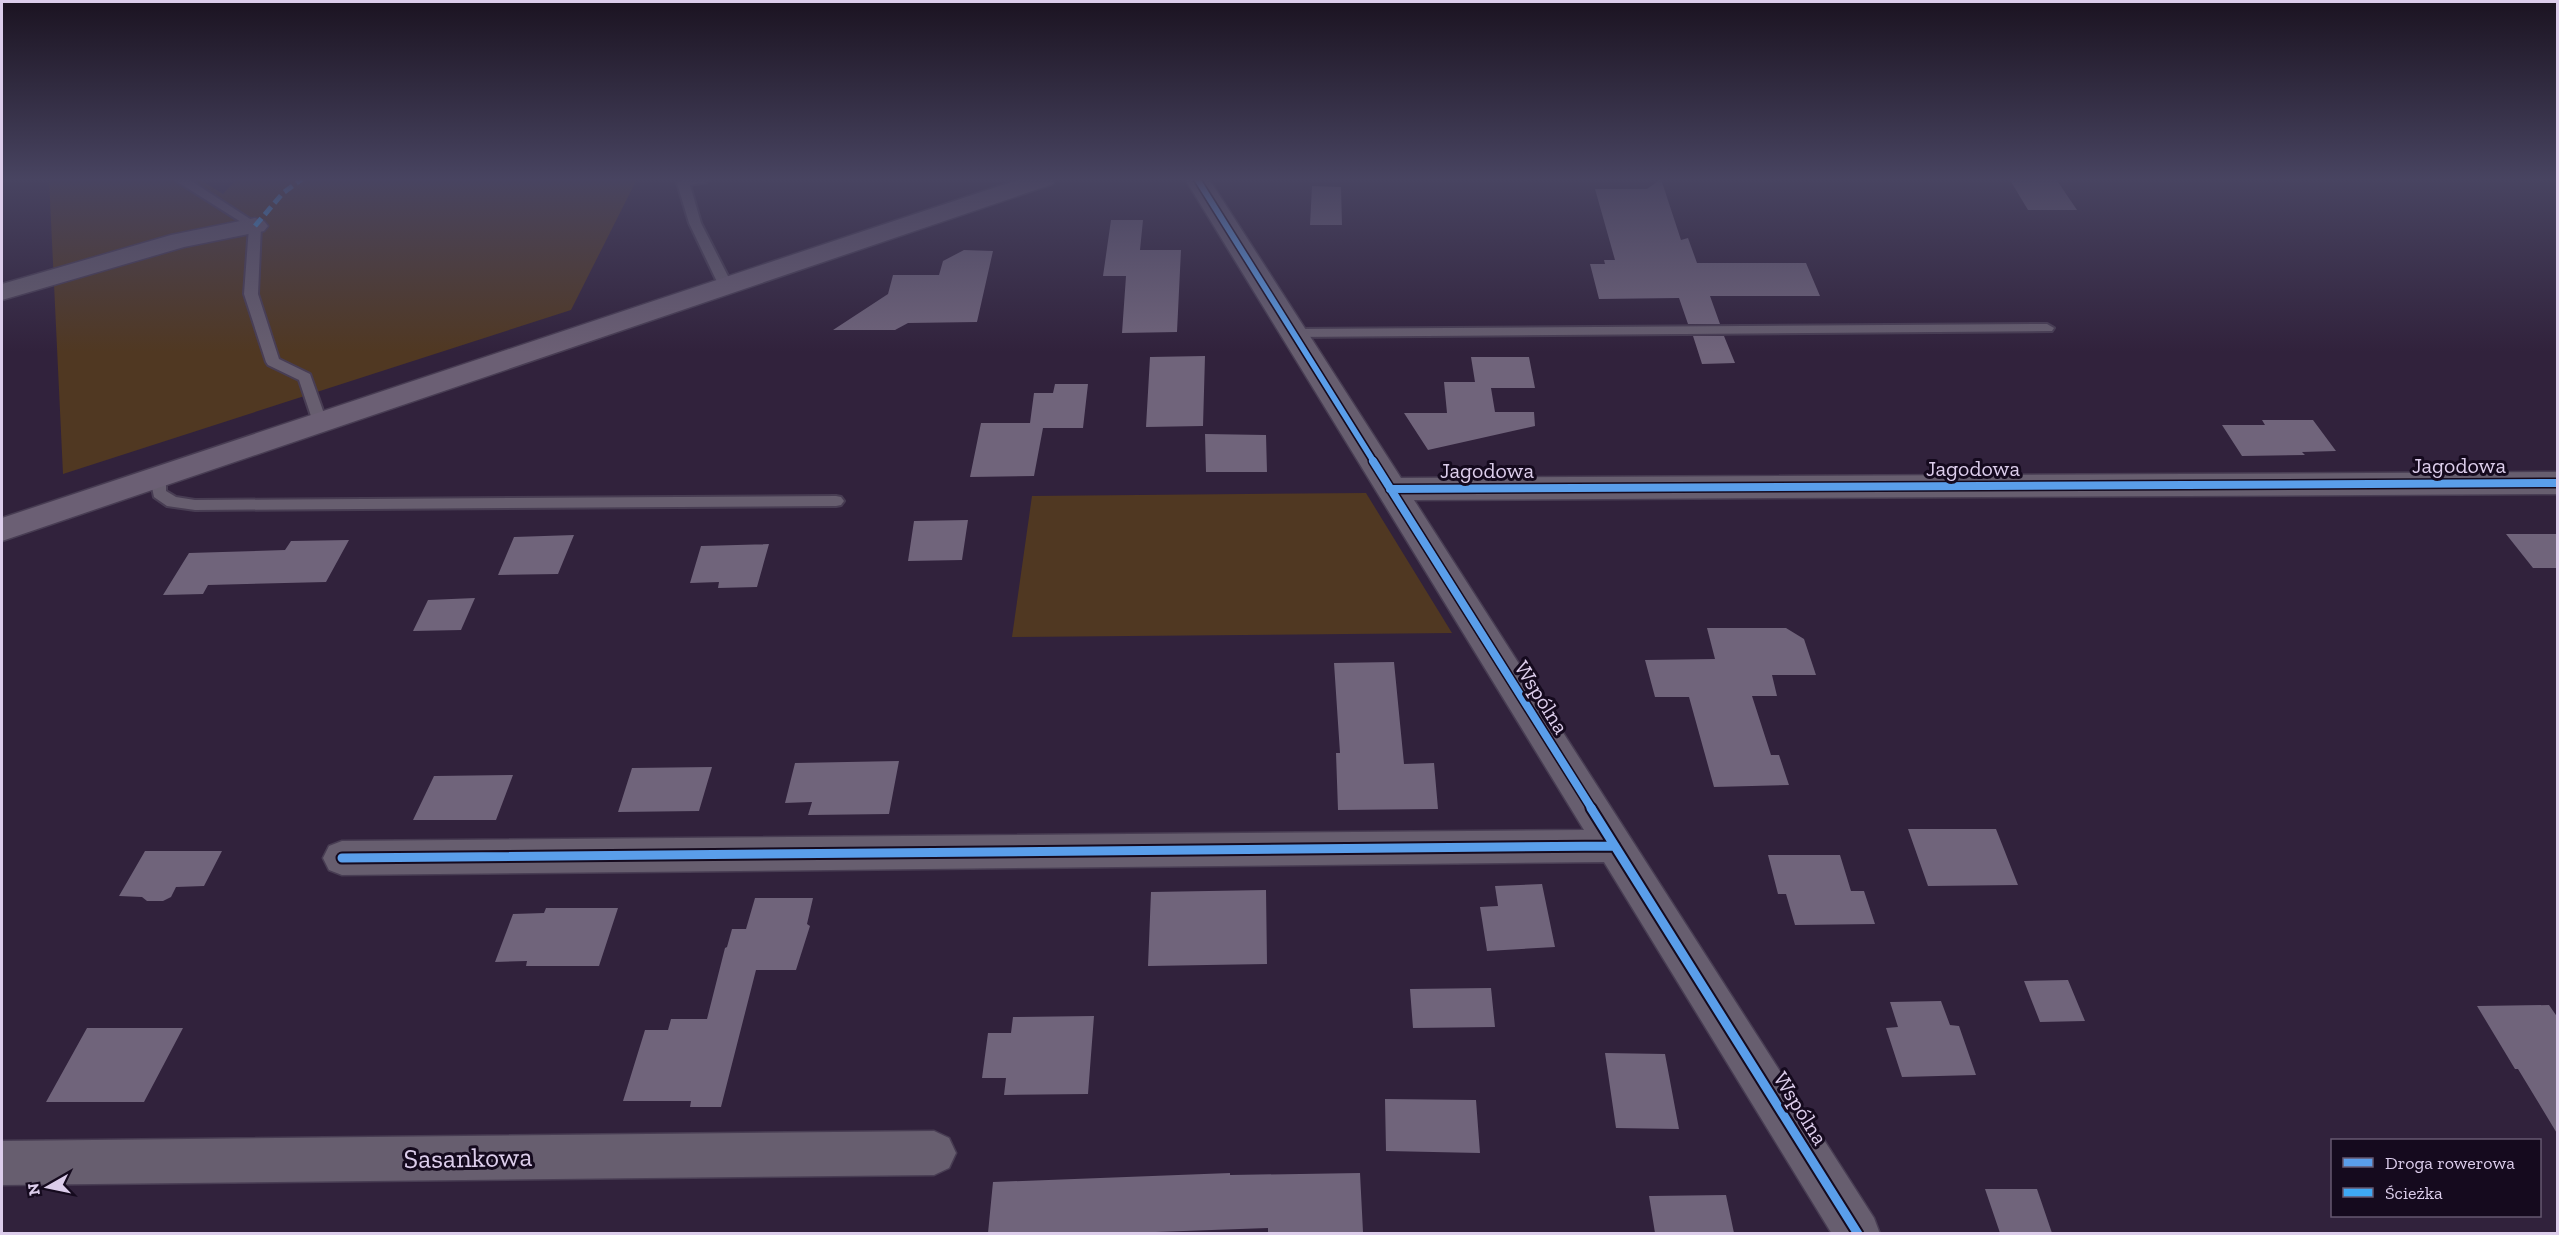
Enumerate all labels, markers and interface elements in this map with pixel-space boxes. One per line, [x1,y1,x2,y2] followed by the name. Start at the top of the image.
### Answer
[2412,452,2506,479] street label: Jagodowa
[1926,455,2020,482] street label: Jagodowa
[1440,457,1534,484] street label: Jagodowa
[1509,656,1575,739] street label: Wspólna
[1768,1067,1834,1150] street label: Wspólna
[2331,1139,2541,1217] legend
[403,1141,533,1175] street label: Sasankowa
[2385,1152,2515,1174] text: Droga rowerowa
[18,1157,78,1217] north arrow
[23,1182,44,1197] text: N
[2385,1182,2443,1204] text: Ścieżka

